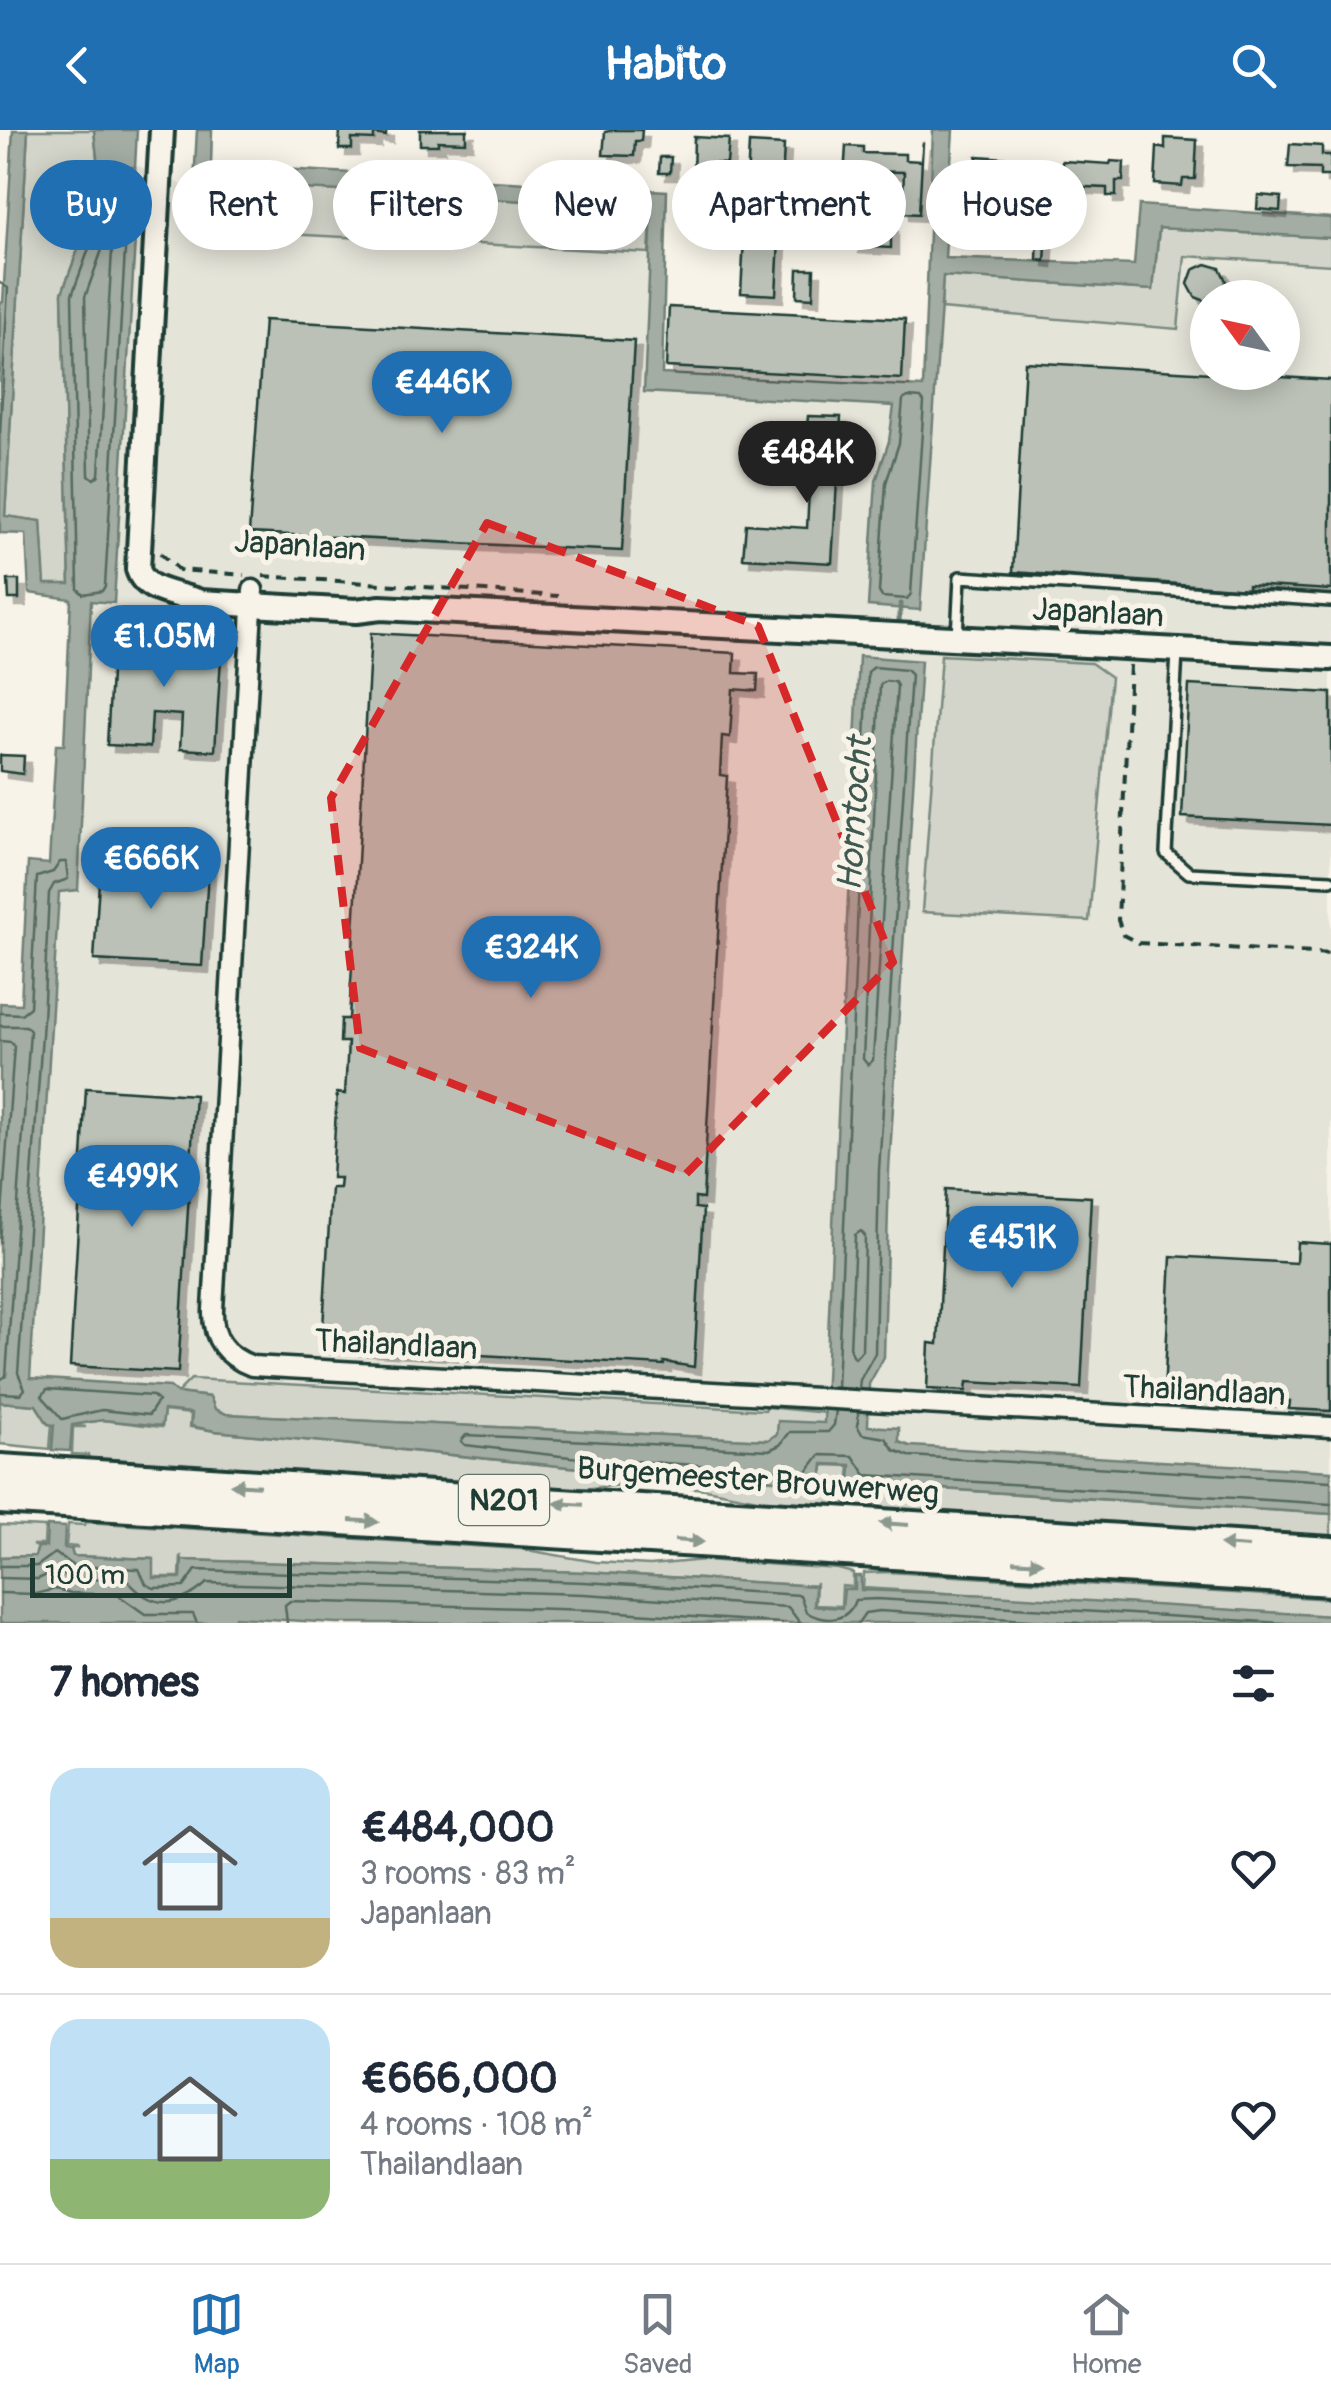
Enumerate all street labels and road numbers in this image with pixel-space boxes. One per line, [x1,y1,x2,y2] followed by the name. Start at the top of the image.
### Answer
[233,521,367,571] street label: Japanlaan
[1031,590,1165,636] street label: Japanlaan
[313,1321,479,1369] street label: Thailandlaan
[1121,1367,1287,1415] street label: Thailandlaan
[576,1448,940,1514] street label: Burgemeester Brouwerweg
[459,1475,549,1525] road number: N201

